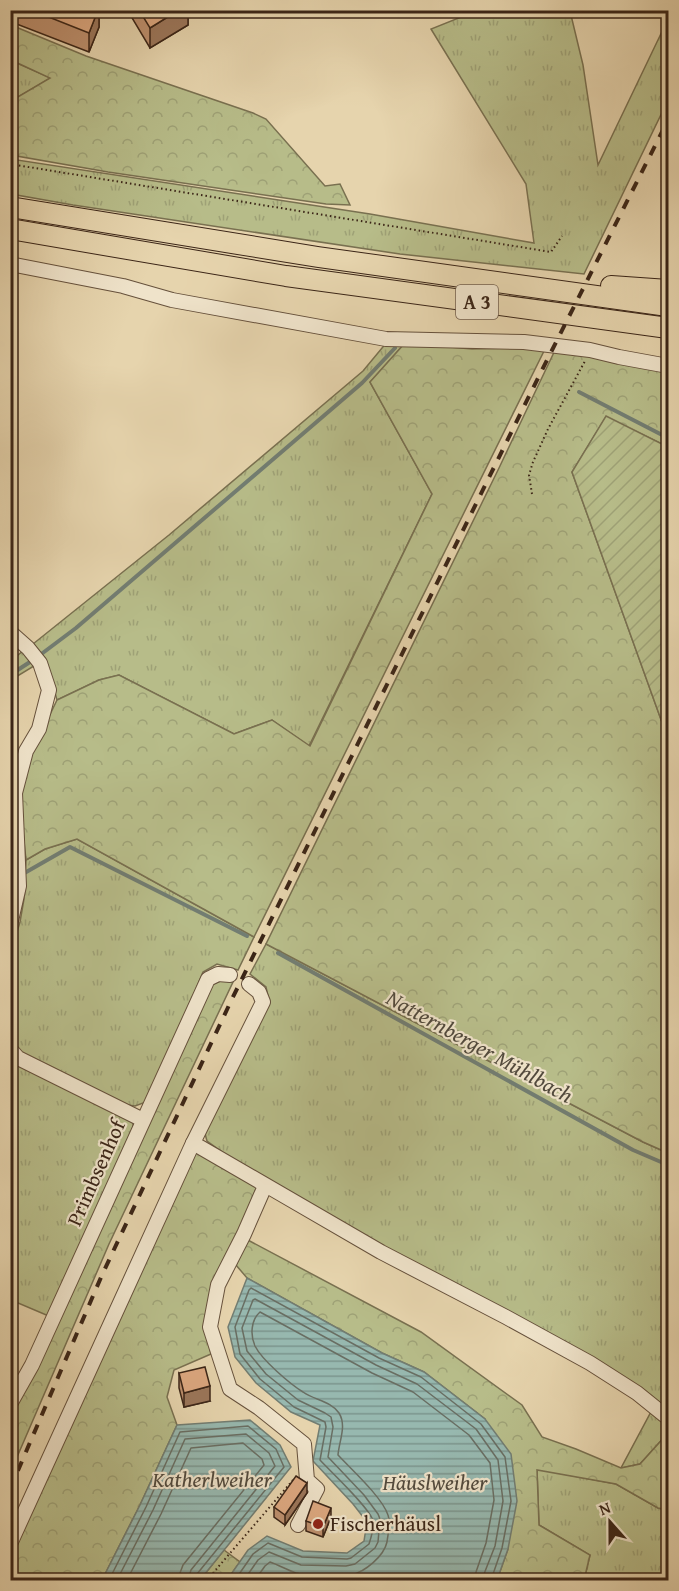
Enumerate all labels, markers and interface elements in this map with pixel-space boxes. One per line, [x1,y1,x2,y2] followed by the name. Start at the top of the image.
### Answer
[456,285,498,319] road number: A 3
[380,981,579,1111] water label: Natternberger Mühlbach
[58,1113,134,1231] street label: Primbsenhof
[151,1463,273,1495] water label: Katherlweiher
[381,1466,488,1498] water label: Häuslweiher
[580,1492,640,1552] north arrow
[595,1495,614,1521] text: N
[330,1508,441,1539] place label: Fischerhäusl
[311,1517,325,1531] marker: Fischerhäusl

